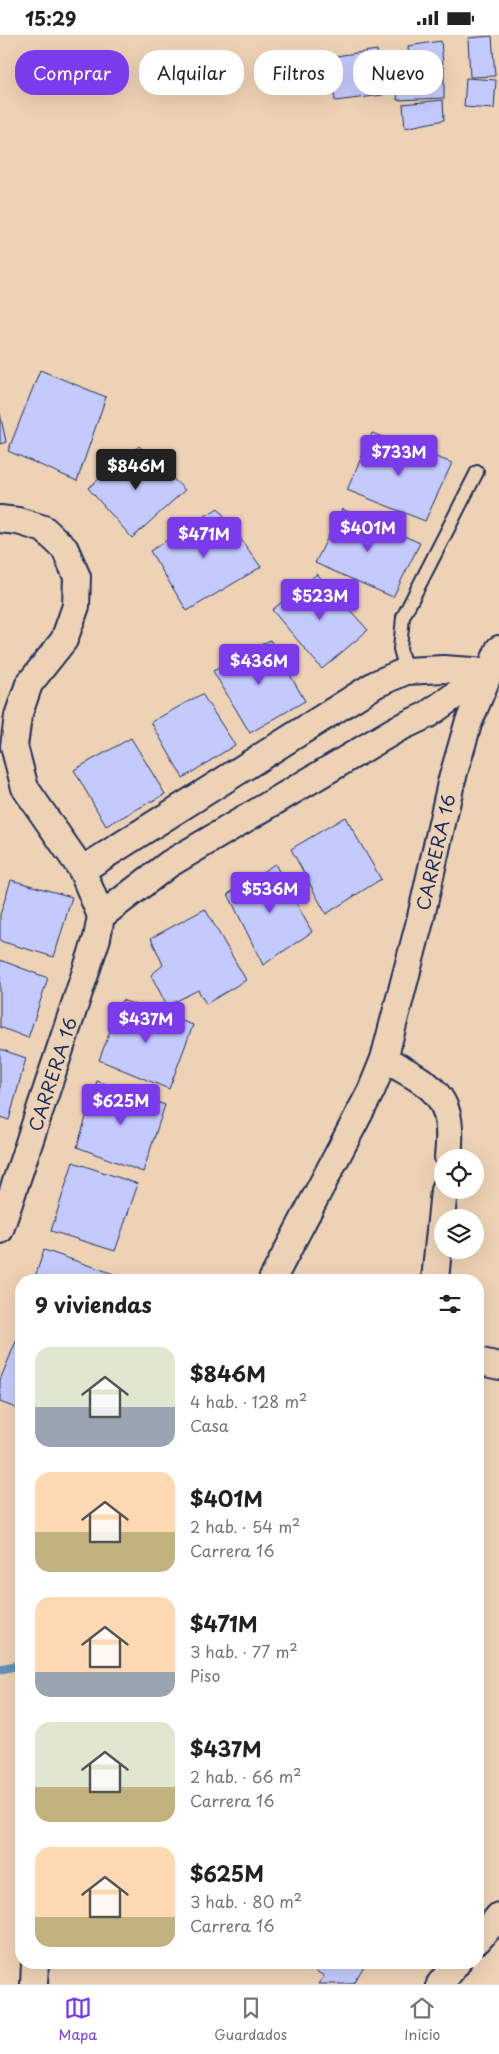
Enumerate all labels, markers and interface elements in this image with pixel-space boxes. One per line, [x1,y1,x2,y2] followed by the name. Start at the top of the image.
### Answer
[25,4,76,32] text: 15:29
[15,50,129,95] chip: Comprar
[139,50,244,95] chip: Alquilar
[254,50,343,95] chip: Filtros
[353,50,443,95] chip: Nuevo
[364,435,434,477] pin: $733M
[371,439,427,463] text: $733M
[101,449,171,491] pin: $846M
[107,453,165,477] text: $846M
[333,511,403,553] pin: $401M
[340,515,396,539] text: $401M
[169,517,239,559] pin: $471M
[178,521,230,545] text: $471M
[285,579,355,621] pin: $523M
[292,583,348,607] text: $523M
[224,643,294,686] pin: $436M
[230,648,288,672] text: $436M
[409,791,461,913] street label: CARRERA 16
[235,871,305,914] pin: $536M
[242,876,298,900] text: $536M
[111,1001,181,1044] pin: $437M
[119,1006,173,1030] text: $437M
[21,1013,83,1135] street label: CARRERA 16
[86,1083,156,1126] pin: $625M
[93,1088,149,1112] text: $625M
[434,1149,484,1259] map controls
[434,1149,484,1199] button: locate
[434,1209,484,1259] button: layers
[35,1288,152,1320] text: 9 viviendas
[436,1290,464,1318] icon: filters
[190,1357,266,1389] text: $846M
[75,1367,135,1427] icon: home
[190,1389,307,1413] text: 4 hab. · 128 m²
[190,1413,229,1437] text: Casa
[190,1482,263,1514] text: $401M
[75,1492,135,1552] icon: home
[190,1514,300,1538] text: 2 hab. · 54 m²
[190,1538,275,1562] text: Carrera 16
[190,1607,258,1639] text: $471M
[75,1617,135,1677] icon: home
[190,1639,298,1663] text: 3 hab. · 77 m²
[190,1663,220,1687] text: Piso
[190,1732,262,1764] text: $437M
[75,1742,135,1802] icon: home
[190,1764,302,1788] text: 2 hab. · 66 m²
[190,1788,275,1812] text: Carrera 16
[190,1857,264,1889] text: $625M
[75,1867,135,1927] icon: home
[190,1889,302,1913] text: 3 hab. · 80 m²
[190,1913,275,1937] text: Carrera 16
[59,1994,97,2045] tab: Mapa
[214,1994,287,2045] tab: Guardados
[404,1994,440,2045] tab: Inicio

